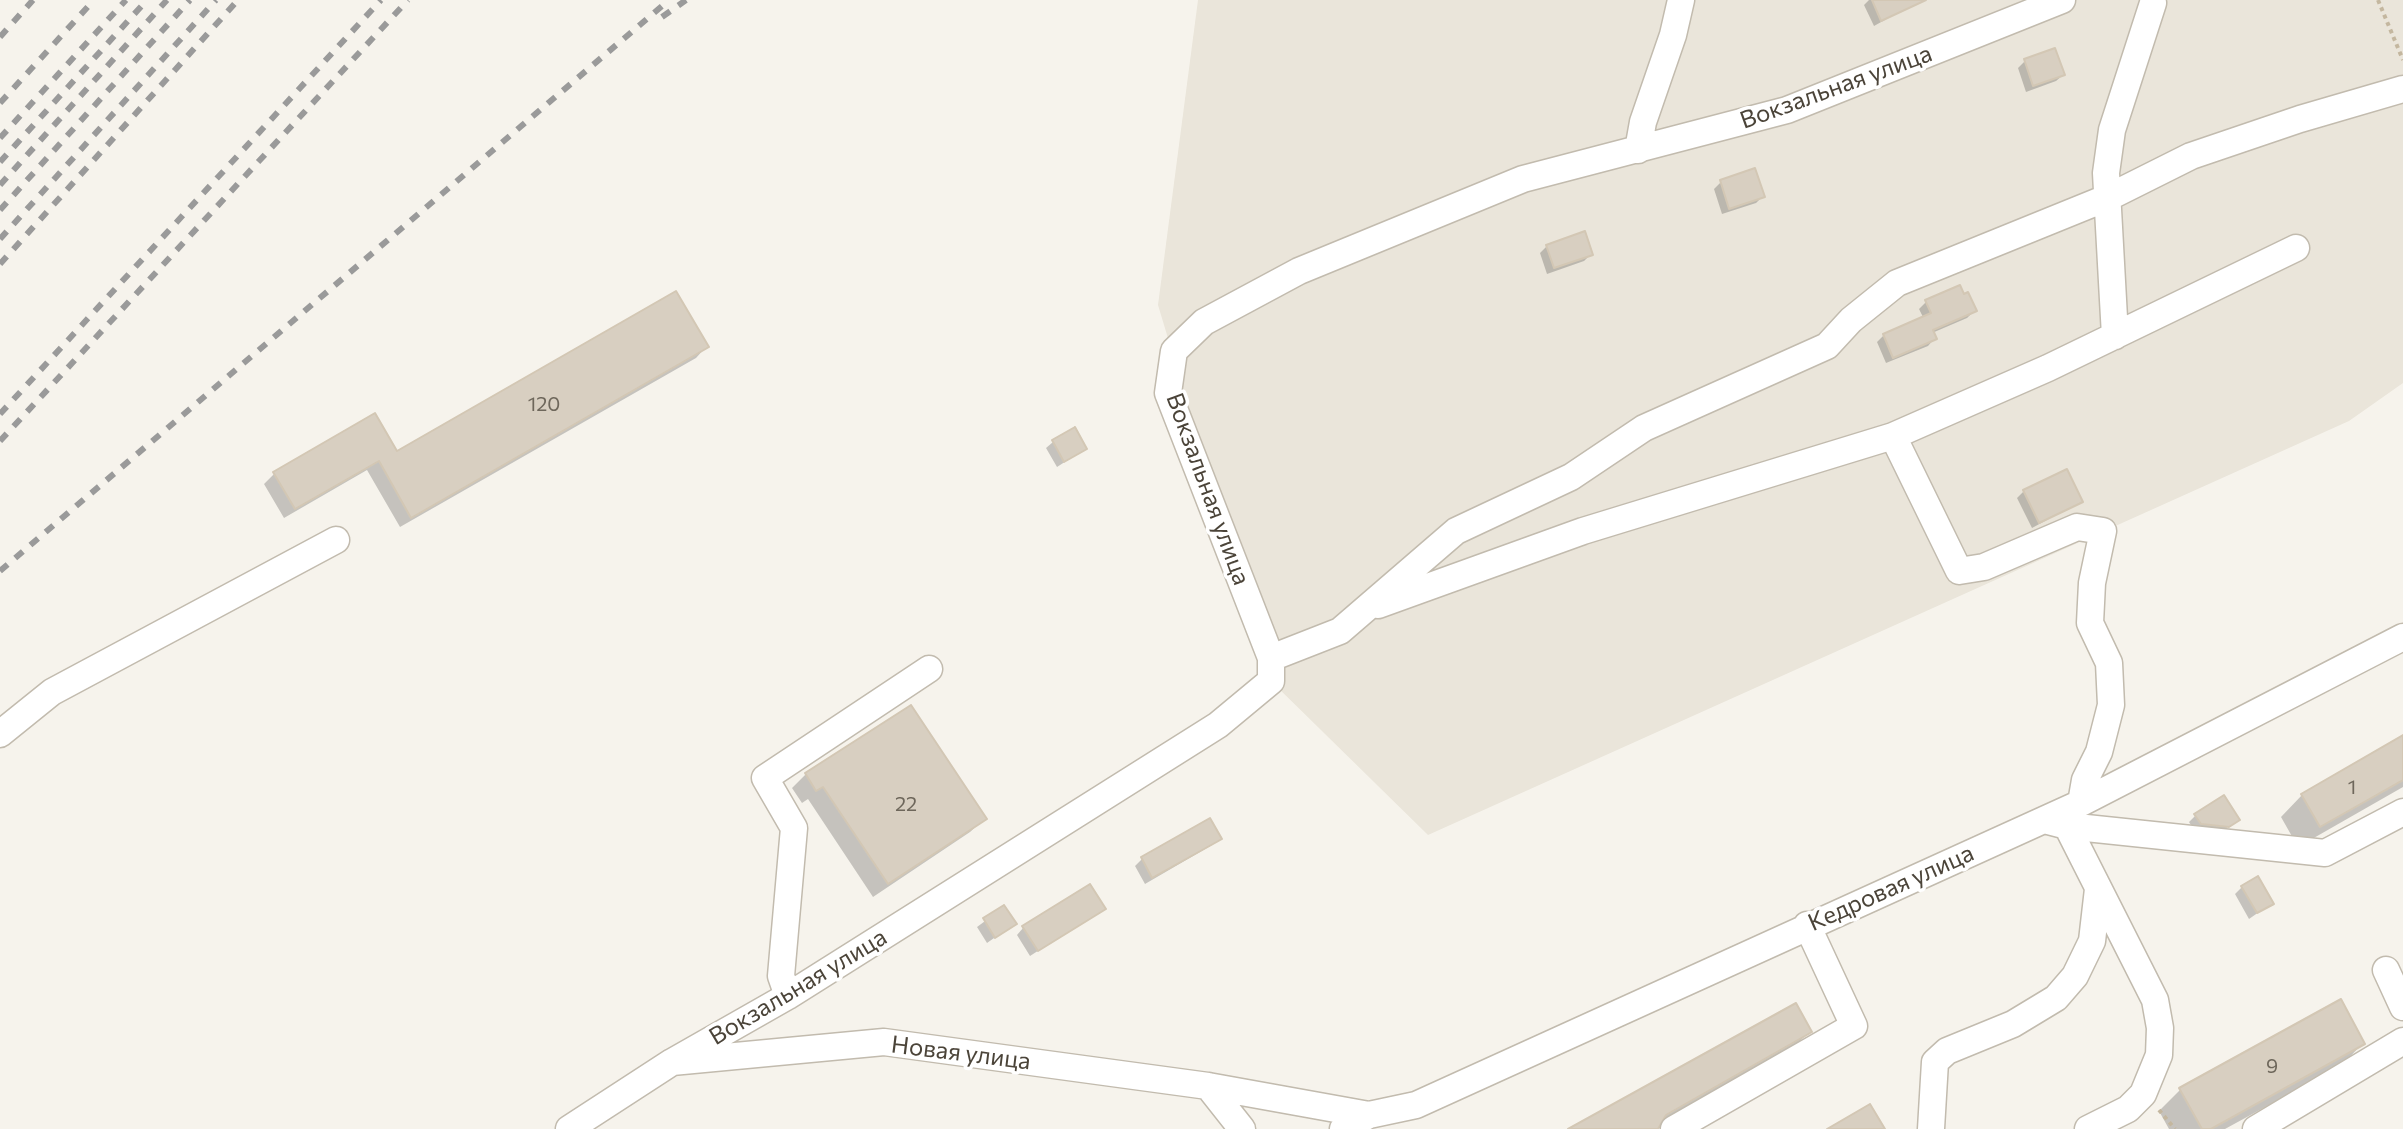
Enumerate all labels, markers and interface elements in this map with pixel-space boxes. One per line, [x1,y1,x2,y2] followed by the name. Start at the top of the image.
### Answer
[1736,39,1936,135] street label: Вокзальная улица
[1160,389,1256,589] street label: Вокзальная улица
[528,392,560,416] house number: 120
[2348,775,2356,799] house number: 1
[895,792,917,816] house number: 22
[1804,839,1978,937] street label: Кедровая улица
[704,923,892,1051] street label: Вокзальная улица
[890,1030,1032,1076] street label: Новая улица
[2266,1054,2278,1078] house number: 9

